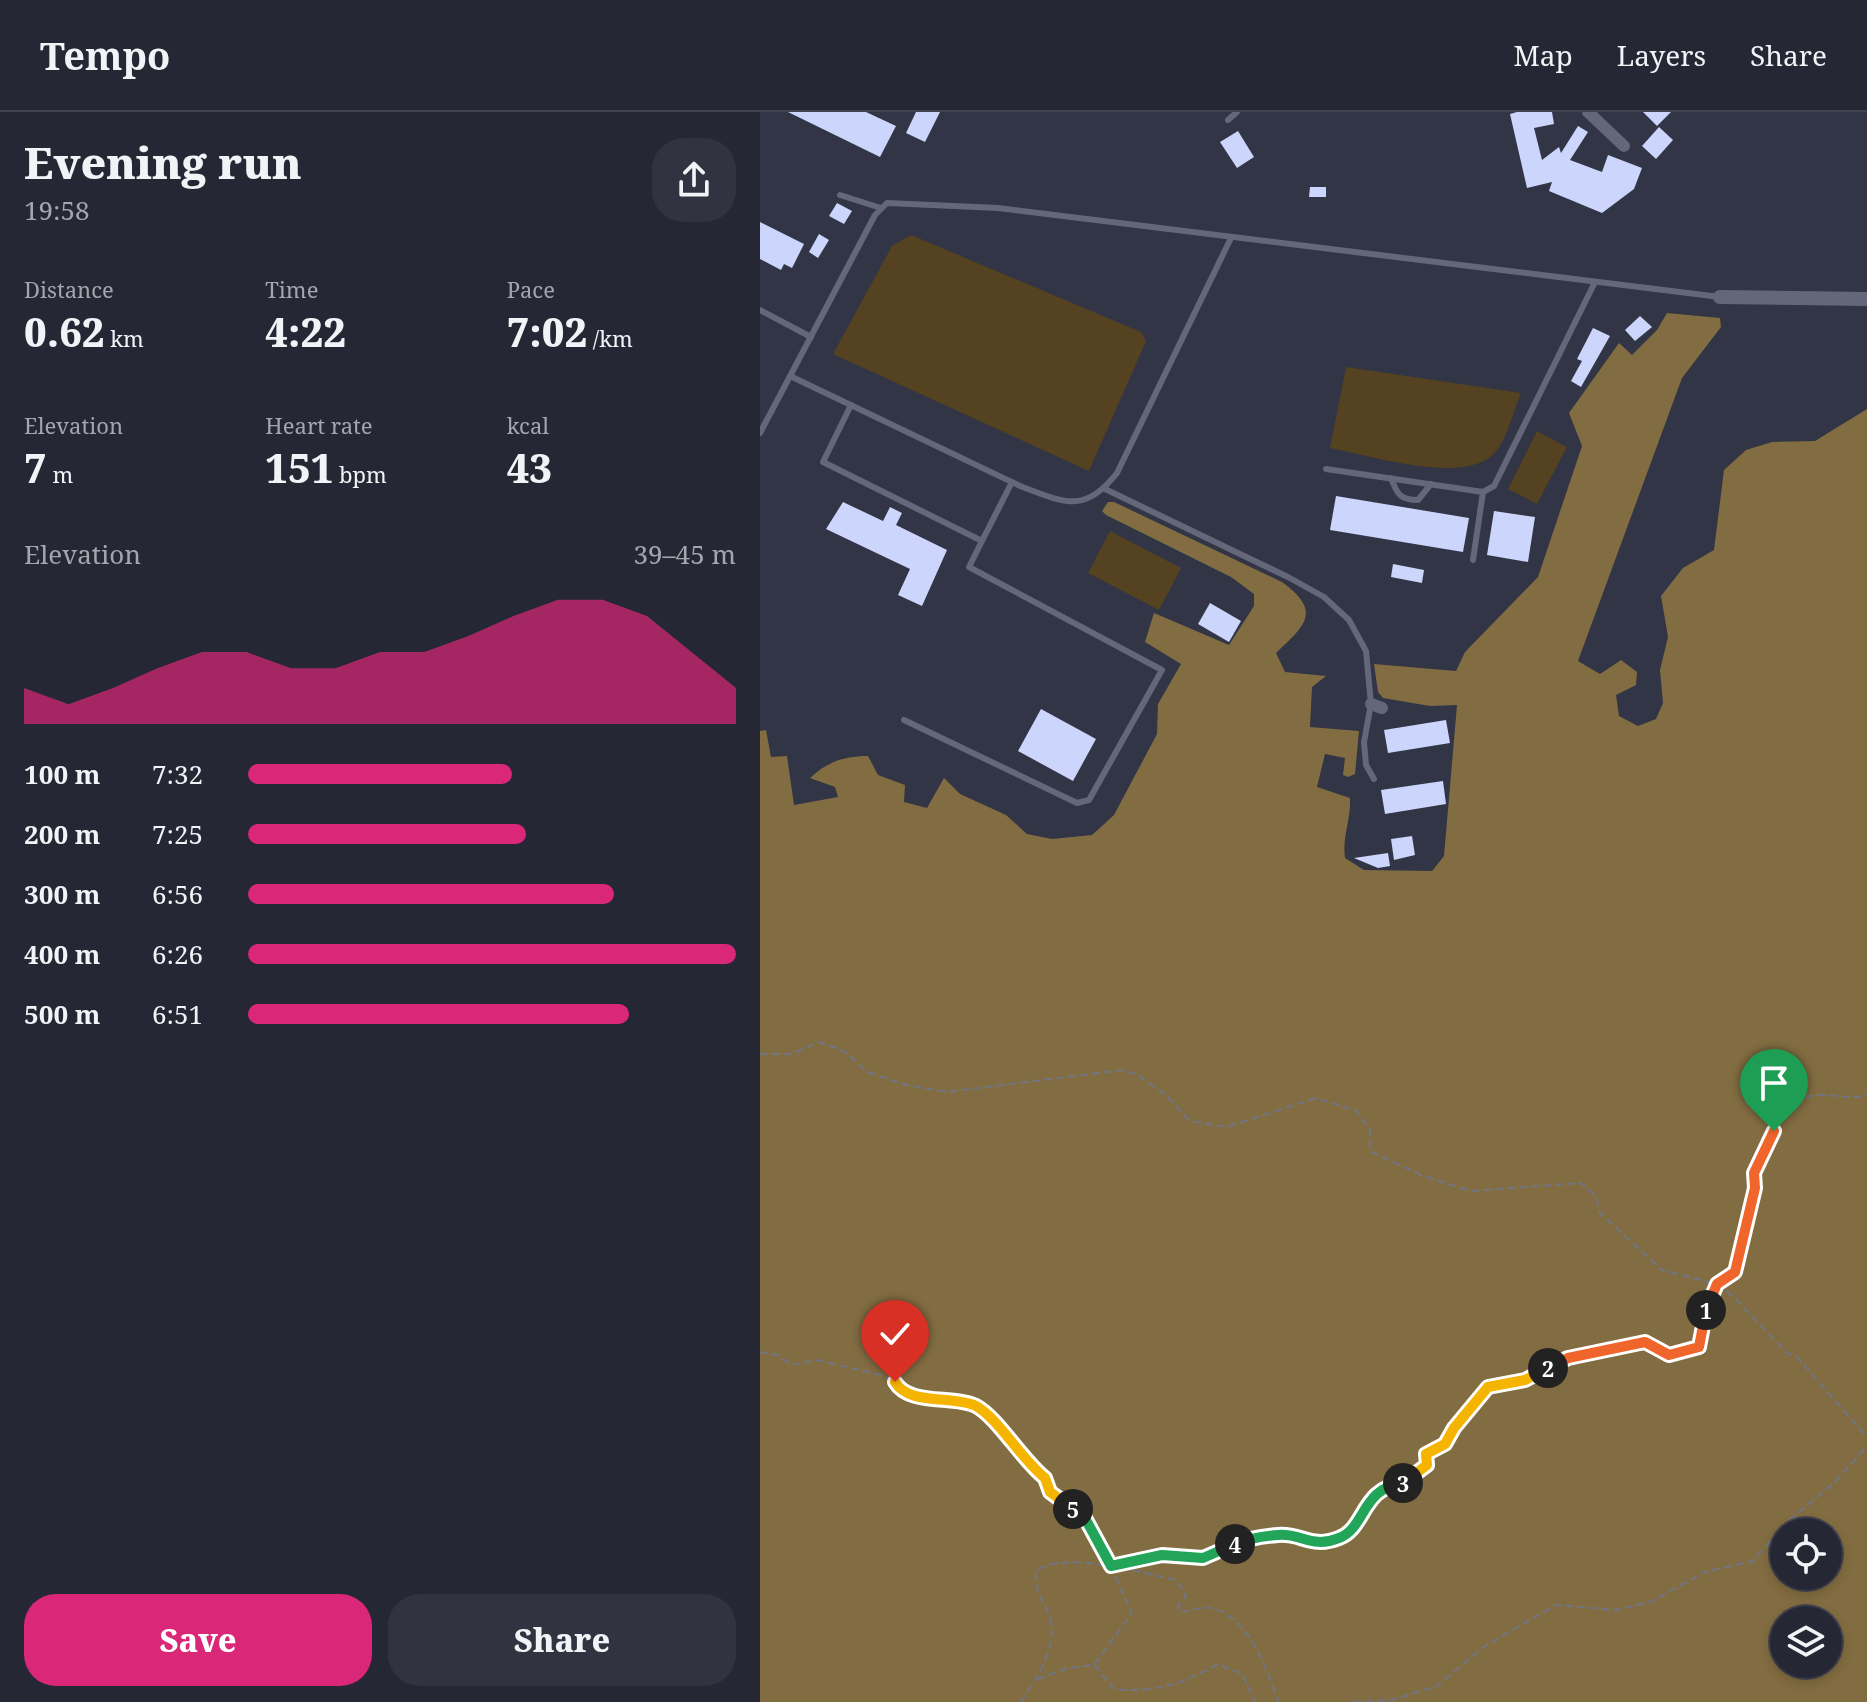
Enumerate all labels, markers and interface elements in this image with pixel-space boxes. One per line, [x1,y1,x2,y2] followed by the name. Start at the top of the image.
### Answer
[40,29,170,81] text: Tempo
[1514,36,1573,74] text: Map
[1617,36,1706,74] text: Layers
[1750,36,1827,74] text: Share
[24,132,302,192] text: Evening run
[652,138,736,222] button: share
[24,192,90,228] text: 19:58
[24,274,114,304] text: Distance
[265,274,318,304] text: Time
[507,274,555,304] text: Pace
[24,304,105,359] text: 0.62
[265,304,346,359] text: 4:22
[507,304,587,359] text: 7:02
[105,323,144,353] text: km
[587,323,633,353] text: /km
[24,410,123,440] text: Elevation
[265,410,373,440] text: Heart rate
[507,410,549,440] text: kcal
[24,440,47,495] text: 7
[265,440,333,495] text: 151
[507,440,552,495] text: 43
[47,459,73,489] text: m
[333,459,387,489] text: bpm
[24,536,141,572] text: Elevation
[634,536,736,572] text: 39–45 m
[24,756,100,792] text: 100 m
[152,756,203,792] text: 7:32
[24,816,100,852] text: 200 m
[152,816,203,852] text: 7:25
[24,876,100,912] text: 300 m
[152,876,203,912] text: 6:56
[24,936,100,972] text: 400 m
[152,936,203,972] text: 6:26
[24,996,100,1032] text: 500 m
[152,996,203,1032] text: 6:51
[1740,1049,1808,1131] pin
[1752,1061,1796,1105] icon: arrive
[1686,1290,1726,1330] pin: 1
[1700,1295,1712,1325] text: 1
[861,1300,929,1382] pin
[873,1312,917,1356] icon: check
[1528,1348,1568,1388] pin: 2
[1542,1353,1554,1383] text: 2
[1383,1463,1423,1503] pin: 3
[1397,1468,1409,1498] text: 3
[1053,1489,1093,1529] pin: 5
[1067,1494,1079,1524] text: 5
[1770,1518,1842,1678] map controls
[1770,1518,1842,1590] button: locate
[1215,1524,1255,1564] pin: 4
[1229,1529,1241,1559] text: 4
[24,1594,372,1686] button: Save
[388,1594,736,1686] button: Share
[1770,1606,1842,1678] button: layers

